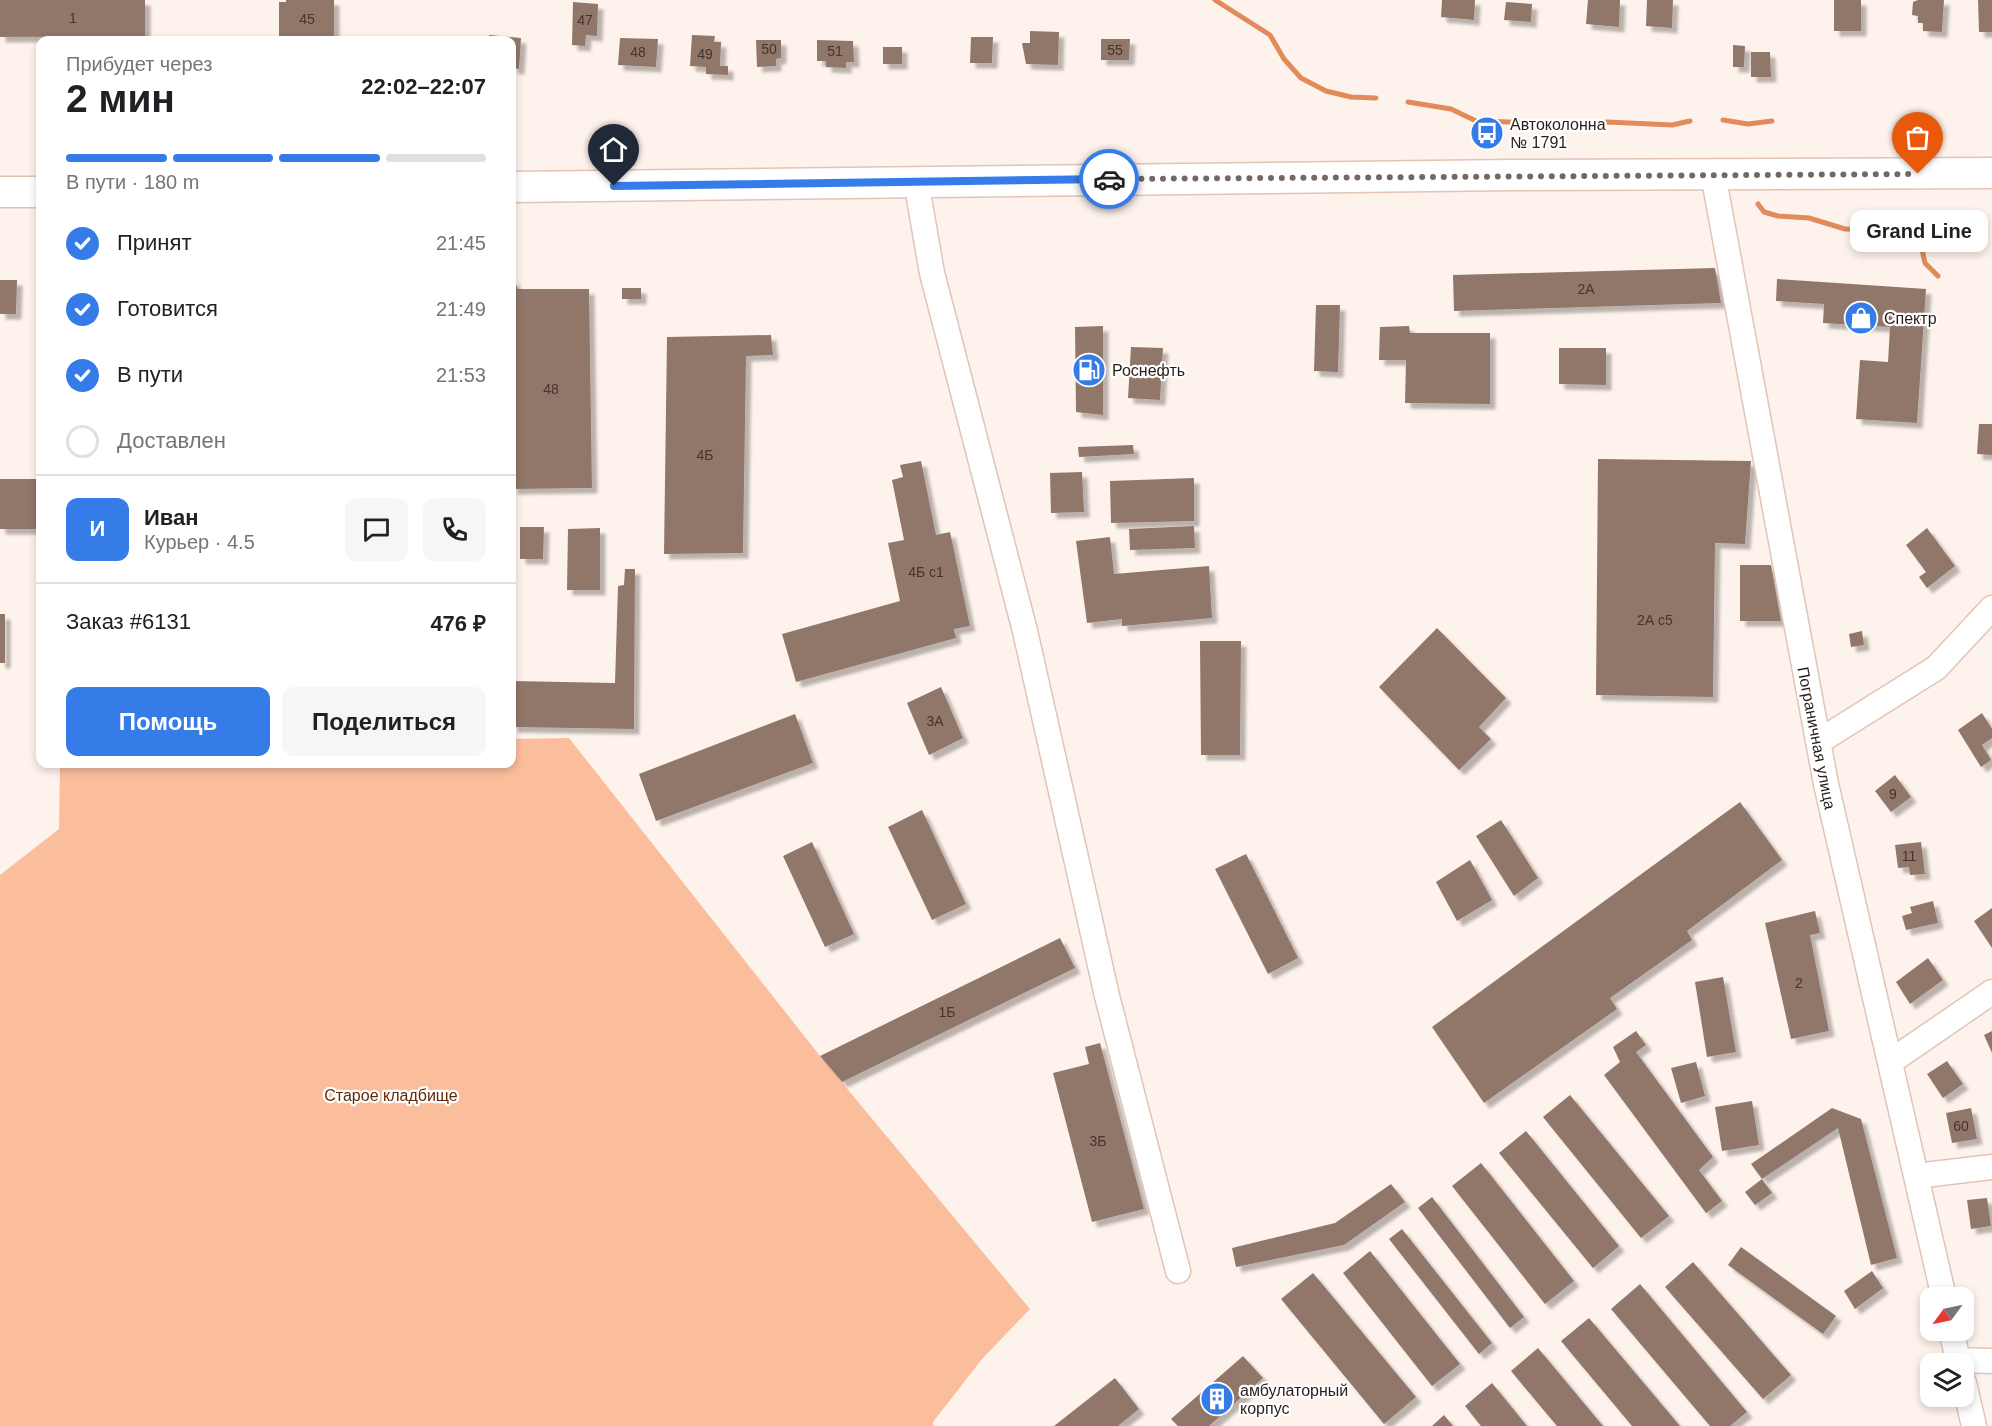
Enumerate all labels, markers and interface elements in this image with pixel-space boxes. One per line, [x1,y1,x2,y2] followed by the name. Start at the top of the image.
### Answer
[69,10,77,26] house number: 1
[299,11,315,27] house number: 45
[577,12,593,28] house number: 47
[761,41,777,57] house number: 50
[1107,42,1123,58] house number: 55
[827,43,843,59] house number: 51
[630,44,646,60] house number: 48
[697,46,713,62] house number: 49
[66,53,212,75] text: Прибудет через
[361,74,486,99] text: 22:02–22:07
[66,77,175,120] text: 2 мин
[1892,112,1943,174] pin
[1469,115,1505,151] bus stop icon: Автоколонна № 1791
[1510,116,1606,151] place label: Автоколонна № 1791
[1901,121,1934,154] icon: bag
[588,124,639,186] pin
[597,133,630,166] icon: home
[1079,149,1139,209] courier
[1093,163,1126,196] icon: car
[66,171,199,193] text: В пути · 180 m
[1849,210,1987,252] callout: Grand Line
[1866,220,1972,242] text: Grand Line
[66,227,99,260] icon: check
[117,230,191,255] text: Принят
[436,232,486,254] text: 21:45
[1577,281,1595,297] house number: 2А
[66,293,99,326] icon: check
[117,296,218,321] text: Готовится
[436,298,486,320] text: 21:49
[1843,300,1879,336] shop icon: Спектр
[1884,310,1937,327] place label: Спектр
[1071,352,1107,388] fuel station icon: Роснефть
[66,359,99,392] icon: check
[117,362,183,387] text: В пути
[1112,362,1185,379] place label: Роснефть
[436,364,486,386] text: 21:53
[543,381,559,397] house number: 48
[117,428,226,453] text: Доставлен
[697,447,713,463] house number: 4Б
[345,498,408,561] button: chat
[423,498,486,561] button: phone
[144,505,199,530] text: Иван
[90,516,105,541] text: И
[144,531,255,553] text: Курьер · 4.5
[908,564,944,580] house number: 4Б с1
[66,609,191,634] text: Заказ #6131
[430,611,486,636] text: 476 ₽
[1637,612,1673,628] house number: 2А с5
[1794,665,1839,811] street label: Пограничная улица
[66,687,270,756] button: Помощь
[282,687,486,756] button: Поделиться
[926,713,944,729] house number: 3А
[1889,786,1897,802] house number: 9
[1902,848,1916,864] house number: 11
[1795,975,1803,991] house number: 2
[939,1004,955,1020] house number: 1Б
[324,1087,458,1104] park label: Старое кладбище
[1953,1118,1969,1134] house number: 60
[1090,1133,1106,1149] house number: 3Б
[1920,1287,1974,1341] north arrow
[1920,1287,1974,1407] map controls
[1920,1353,1974,1407] button: layers
[1199,1381,1235,1417] building icon: амбулаторный корпус
[1240,1382,1348,1417] place label: амбулаторный корпус

